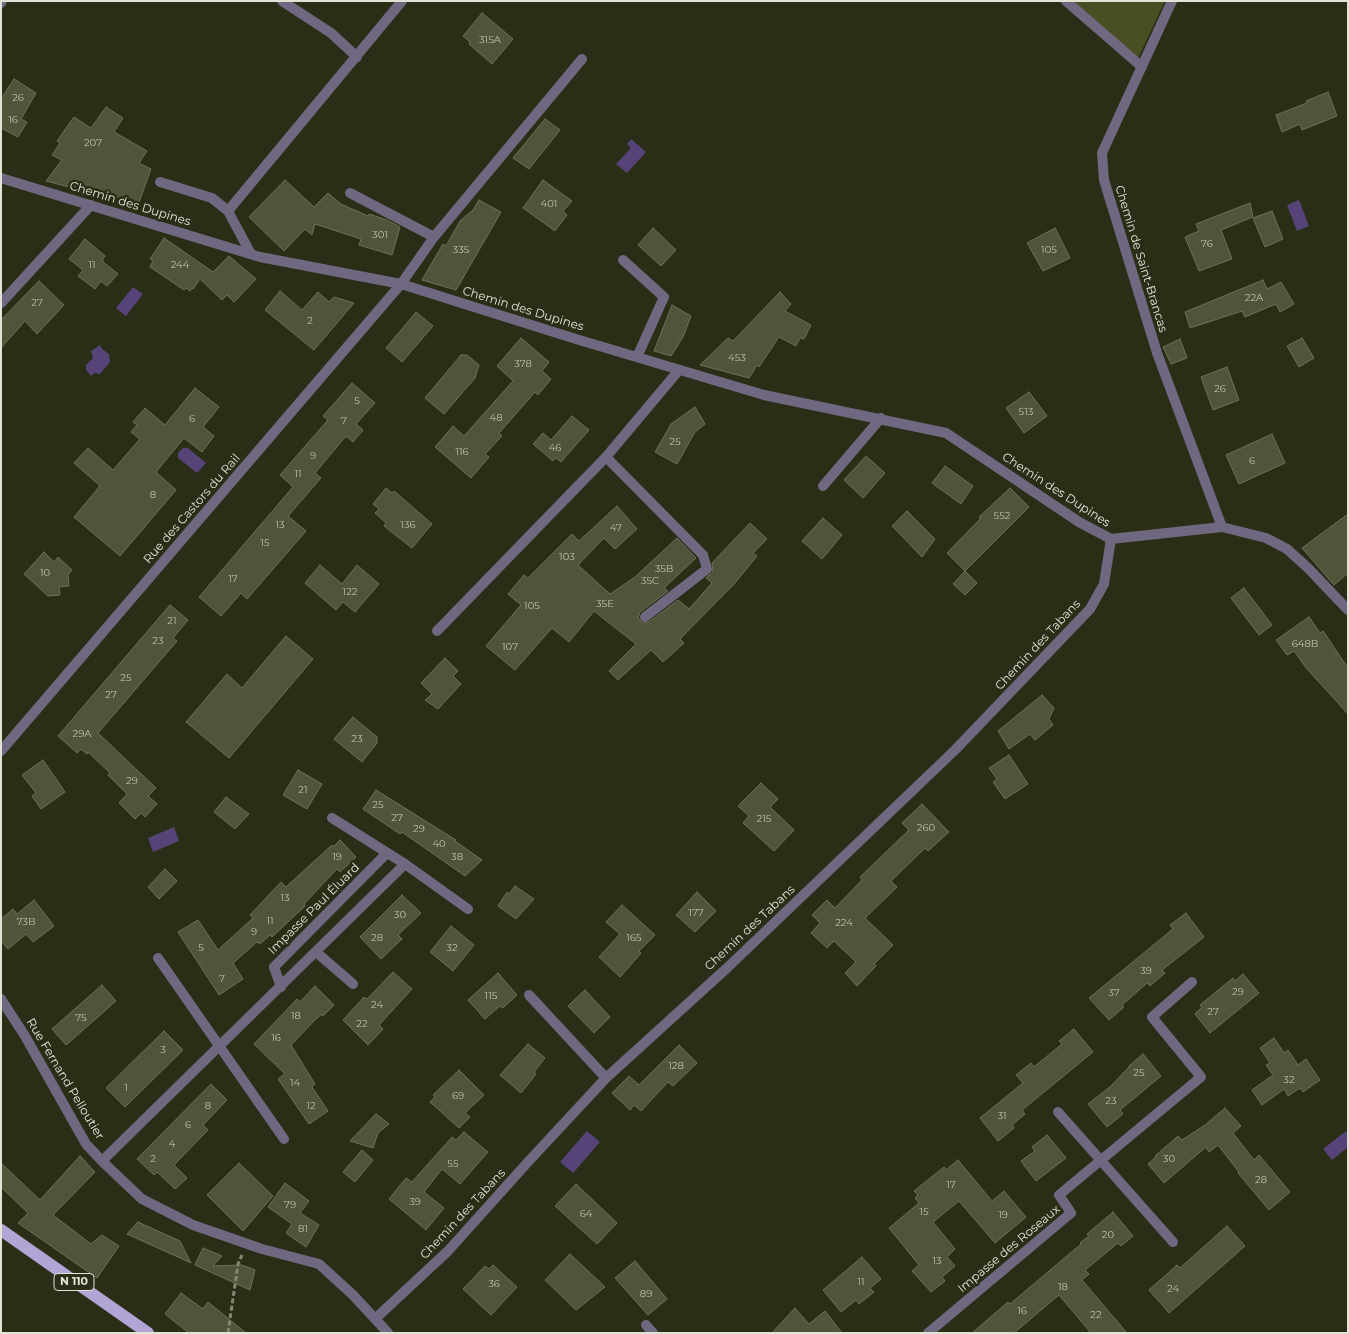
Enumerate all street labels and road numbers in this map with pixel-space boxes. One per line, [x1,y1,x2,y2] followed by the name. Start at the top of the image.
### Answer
[68,179,192,229] street label: Chemin des Dupines
[1112,184,1170,334] street label: Chemin de Saint-Brancas
[461,284,585,334] street label: Chemin des Dupines
[999,450,1113,530] street label: Chemin des Dupines
[141,451,243,567] street label: Rue des Castors du Rail
[992,597,1084,693] street label: Chemin des Tabans
[265,860,363,958] street label: Impasse Paul Éluard
[702,882,798,974] street label: Chemin des Tabans
[23,1016,107,1142] street label: Rue Fernand Pelloutier
[417,1166,509,1262] street label: Chemin des Tabans
[955,1202,1063,1296] street label: Impasse des Roseaux
[54,1274,94,1290] road number: N 110

